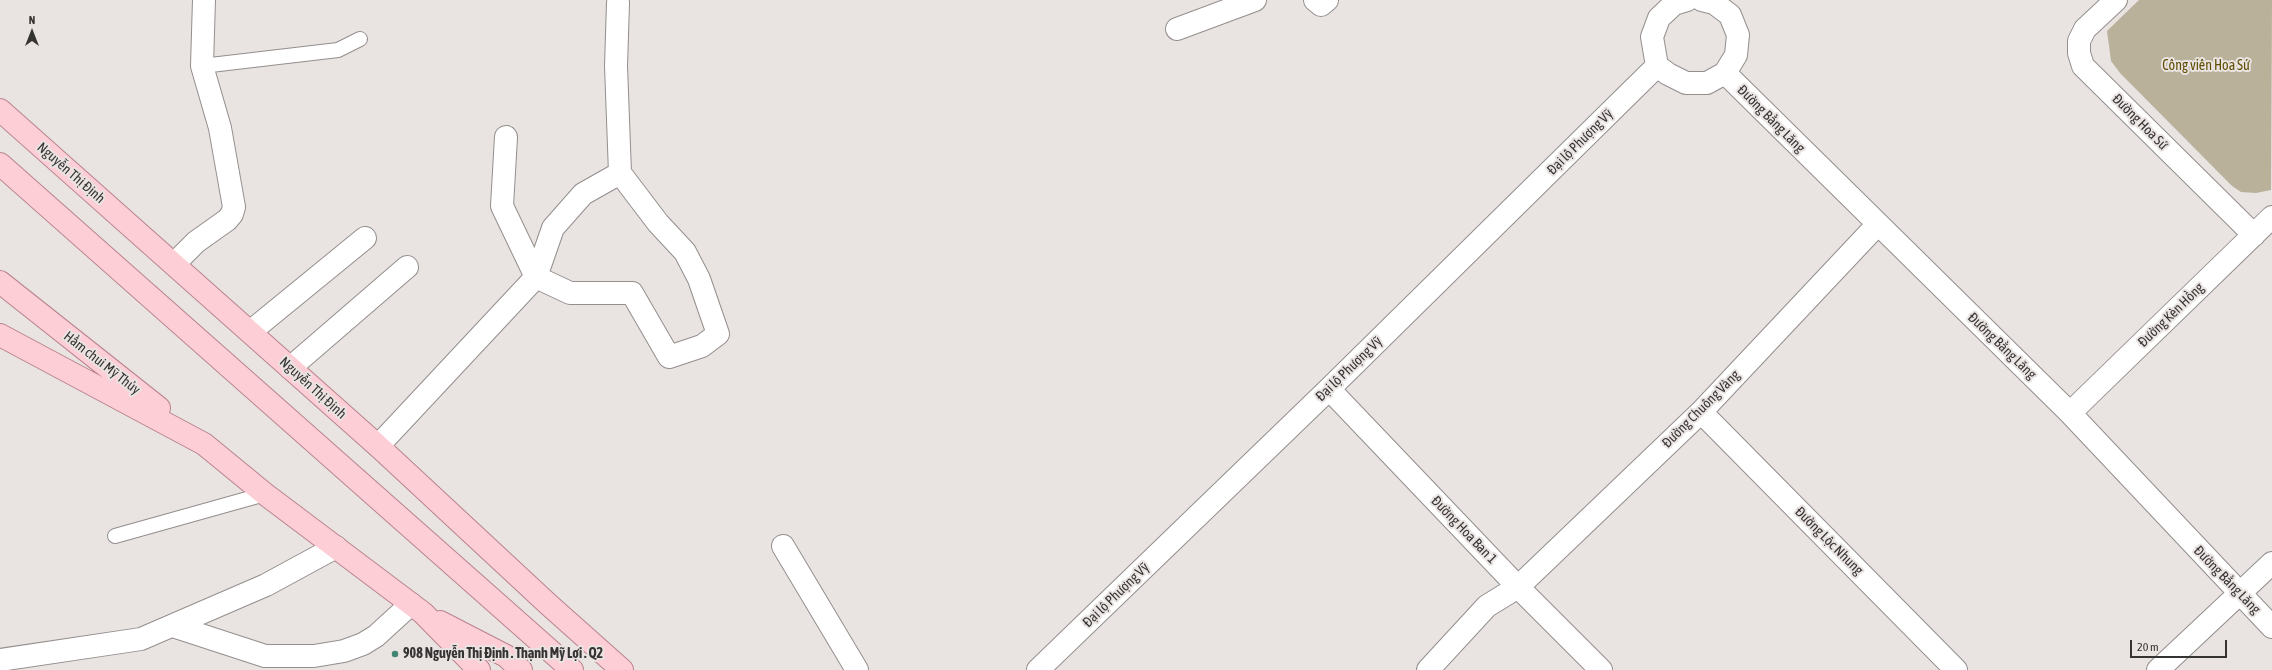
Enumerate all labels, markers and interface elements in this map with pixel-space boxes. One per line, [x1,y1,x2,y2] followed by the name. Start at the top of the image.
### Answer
[12,12,52,52] north arrow
[29,14,35,26] text: N
[2162,58,2250,74] park label: Công viên Hoa Sứ
[1734,82,1808,156] street label: Đường Bằng Lăng
[2109,91,2171,153] street label: Đường Hoa Sứ
[1544,106,1616,178] street label: Đại lộ Phượng Vỹ
[34,139,108,207] street label: Nguyễn Thị Định
[2135,279,2207,351] street label: Đường Kèn Hồng
[1964,309,2040,383] street label: Đường Bằng Lăng
[60,328,144,398] street label: Hầm chui Mỹ Thủy
[1312,333,1386,405] street label: Đại lộ Phượng Vỹ
[276,354,350,422] street label: Nguyễn Thị Định
[1659,367,1743,451] street label: Đường Chuông Vàng
[1428,493,1500,567] street label: Đường Hoa Ban 1
[1791,503,1867,579] street label: Đường Lộc Nhung
[2190,542,2264,618] street label: Đường Bằng Lăng
[1079,559,1153,631] street label: Đại lộ Phượng Vỹ
[2132,632,2229,658] scale bar
[2137,640,2159,654] text: 20 m
[403,646,603,662] place label: 908 Nguyễn Thị Định . Thạnh Mỹ Lợi . Q2
[390,649,400,659] marker: 908 Nguyễn Thị Định . Thạnh Mỹ Lợi . Q2

